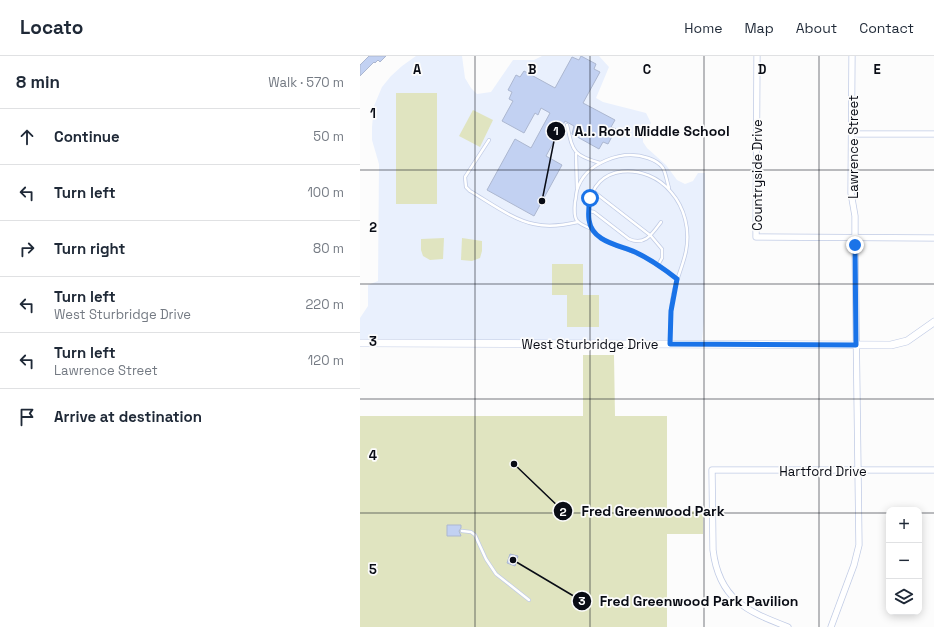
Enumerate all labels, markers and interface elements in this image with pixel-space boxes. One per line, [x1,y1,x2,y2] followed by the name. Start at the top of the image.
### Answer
[20,15,83,40] text: Locato
[684,19,722,37] text: Home
[744,19,774,37] text: Map
[796,19,837,37] text: About
[859,19,914,37] text: Contact
[413,61,422,78] text: A
[528,61,537,78] text: B
[643,61,651,78] text: C
[758,61,767,78] text: D
[873,61,881,78] text: E
[16,71,60,93] text: 8 min
[268,74,344,91] text: Walk · 570 m
[845,95,862,199] street label: Lawrence Street
[370,105,376,122] text: 1
[546,118,738,144] callout: A.I. Root Middle School
[749,119,766,231] street label: Countryside Drive
[574,122,730,140] text: A.I. Root Middle School
[553,123,559,139] text: 1
[16,126,38,148] icon: ahead
[54,127,120,146] text: Continue
[313,128,344,145] text: 50 m
[16,182,38,204] icon: left
[54,183,116,202] text: Turn left
[307,184,344,201] text: 100 m
[581,189,599,207] route start
[369,219,377,236] text: 2
[846,236,864,254] route end
[16,238,38,260] icon: right
[54,239,125,258] text: Turn right
[313,240,344,257] text: 80 m
[54,287,116,306] text: Turn left
[16,294,38,316] icon: left
[305,296,344,313] text: 220 m
[54,306,191,323] text: West Sturbridge Drive
[369,333,377,350] text: 3
[521,336,659,353] street label: West Sturbridge Drive
[54,343,116,362] text: Turn left
[16,350,38,372] icon: left
[308,352,344,369] text: 120 m
[54,362,158,379] text: Lawrence Street
[16,406,38,428] icon: arrive
[54,407,202,426] text: Arrive at destination
[369,447,377,464] text: 4
[779,463,867,480] street label: Hartford Drive
[553,498,732,524] callout: Fred Greenwood Park
[581,502,725,520] text: Fred Greenwood Park
[559,504,567,520] text: 2
[886,507,922,615] map controls
[886,507,922,543] button: +
[886,543,922,579] button: −
[369,561,377,578] text: 5
[886,579,922,615] button: layers
[572,588,807,614] callout: Fred Greenwood Park Pavilion
[600,592,798,610] text: Fred Greenwood Park Pavilion
[578,593,586,609] text: 3

